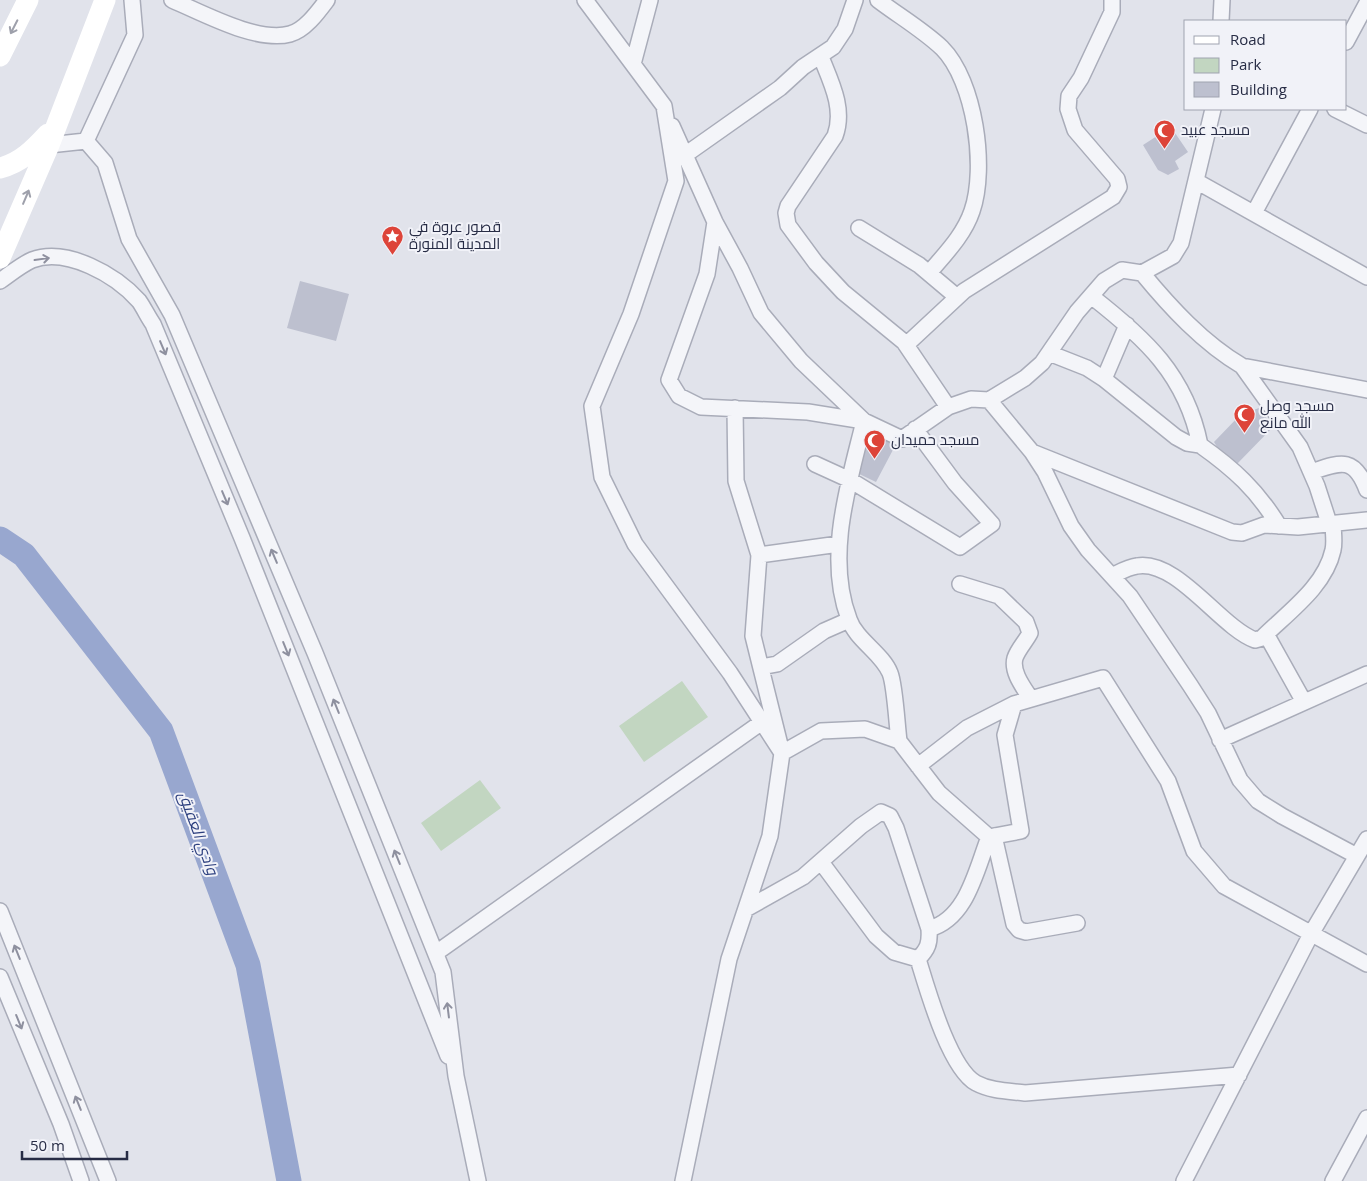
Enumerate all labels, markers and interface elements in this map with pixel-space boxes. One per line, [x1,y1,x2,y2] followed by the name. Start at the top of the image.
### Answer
[9,19,19,34] one-way arrow
[1184,20,1347,110] legend
[1230,29,1266,49] text: Road
[1230,54,1261,74] text: Park
[1230,79,1287,99] text: Building
[1153,118,1177,149] mosque icon: مسجد عبيد
[1181,119,1250,139] place label: مسجد عبيد
[22,190,31,205] one-way arrow
[409,216,501,253] place label: قصور عروة في المدينة المنورة
[381,224,405,255] place icon: قصور عروة في المدينة المنورة
[34,254,50,264] one-way arrow
[158,340,168,355] one-way arrow
[1260,395,1334,434] place label: مسجد وصل الله مانع
[1232,403,1256,434] mosque icon: مسجد وصل الله مانع
[863,428,887,459] mosque icon: مسجد حميدان
[891,429,979,450] place label: مسجد حميدان
[221,490,231,505] one-way arrow
[268,549,278,564] one-way arrow
[281,641,291,656] one-way arrow
[331,699,341,714] one-way arrow
[172,788,225,880] water label: وادي العقيق
[392,850,401,865] one-way arrow
[12,945,21,960] one-way arrow
[443,1002,453,1018] one-way arrow
[14,1014,24,1029] one-way arrow
[72,1096,82,1111] one-way arrow
[22,1128,128,1160] scale bar
[30,1135,65,1155] text: 50 m

